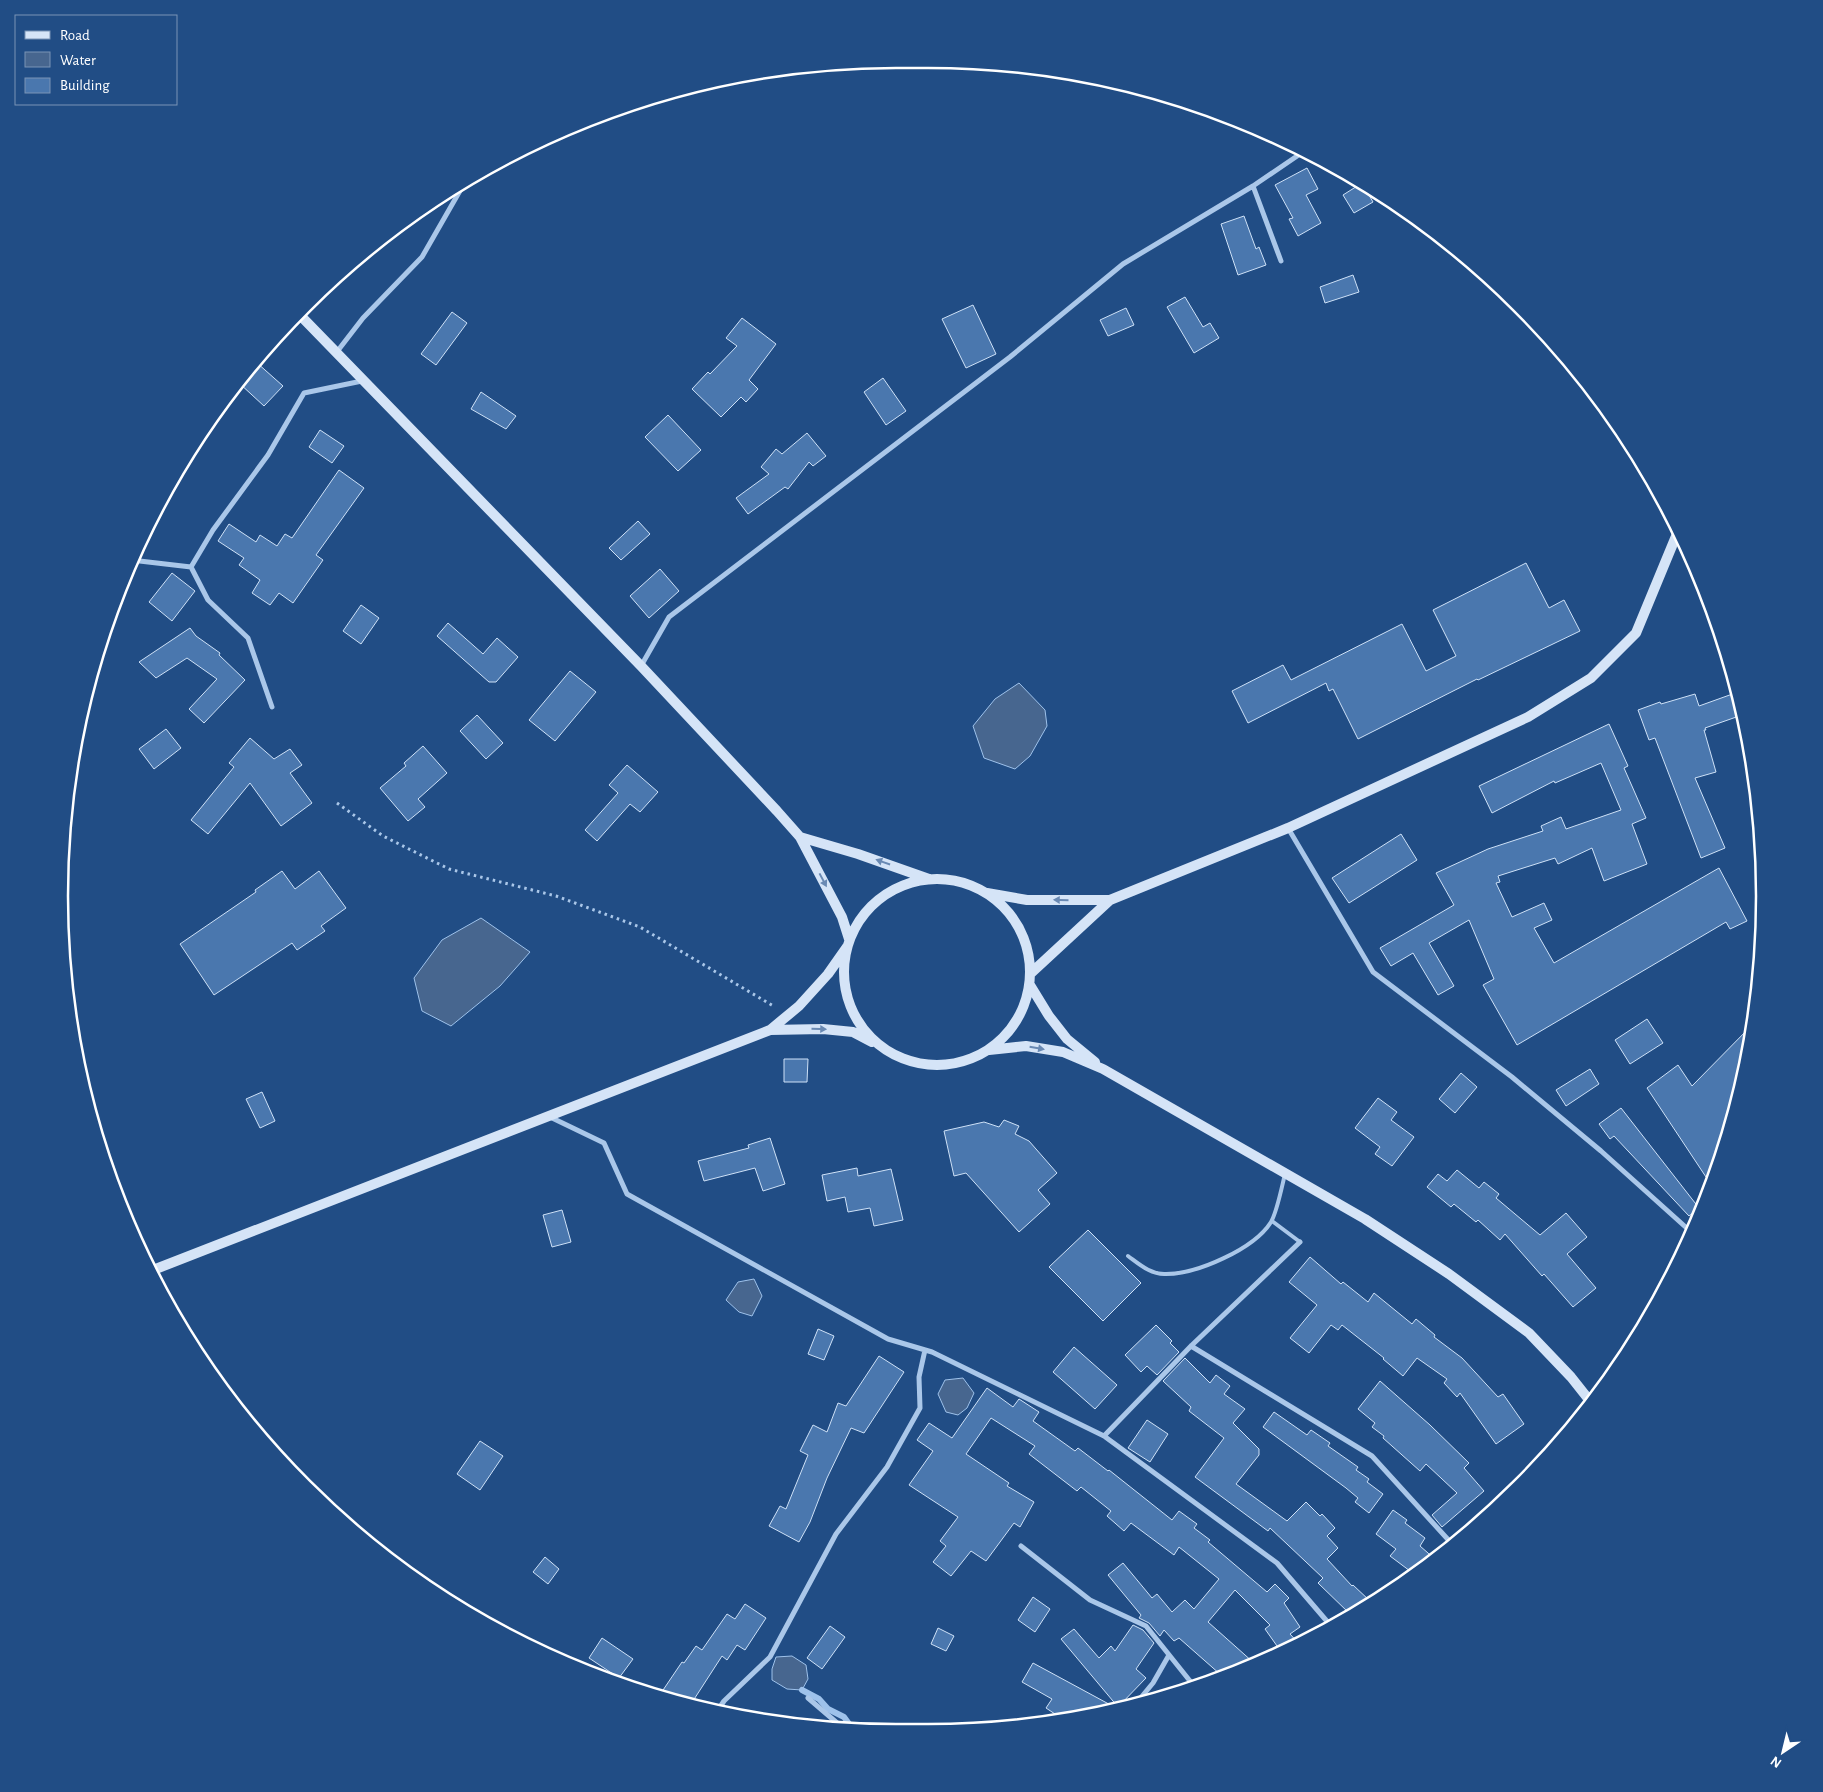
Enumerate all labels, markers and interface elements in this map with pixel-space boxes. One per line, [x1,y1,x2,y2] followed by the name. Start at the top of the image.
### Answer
[15,15,178,105] legend
[60,28,90,43] text: Road
[60,53,96,68] text: Water
[60,78,110,93] text: Building
[875,858,890,866] one-way arrow
[819,873,827,887] one-way arrow
[1053,896,1069,904] one-way arrow
[811,1026,827,1034] one-way arrow
[1030,1044,1046,1052] one-way arrow
[1758,1727,1808,1777] north arrow
[1768,1753,1784,1770] text: N

